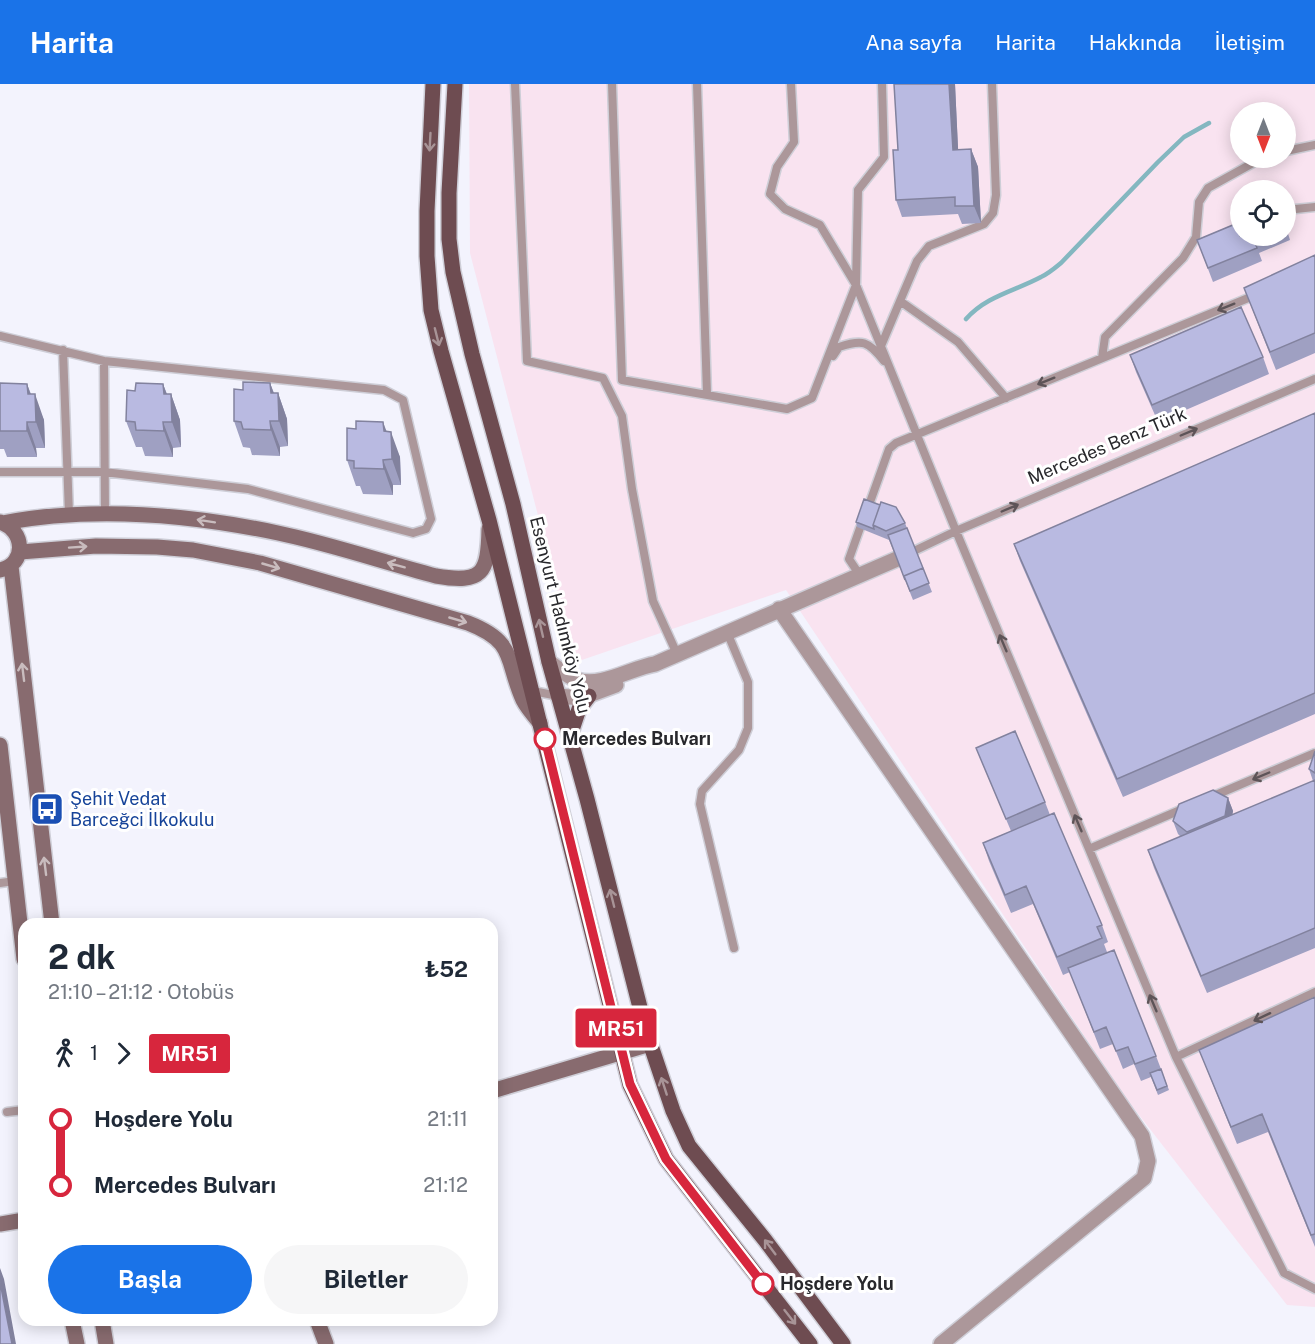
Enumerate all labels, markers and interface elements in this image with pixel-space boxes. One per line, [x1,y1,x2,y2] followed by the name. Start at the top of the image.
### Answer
[30,26,114,59] text: Harita
[865,30,962,55] text: Ana sayfa
[995,30,1056,55] text: Harita
[1089,30,1182,55] text: Hakkında
[1215,30,1285,55] text: İletişim
[1230,102,1296,168] north arrow
[1230,102,1296,246] map controls
[425,132,436,152] one-way arrow
[1230,180,1296,246] button: locate
[1218,302,1236,313] one-way arrow
[432,327,444,346] one-way arrow
[1037,376,1056,387] one-way arrow
[1024,403,1189,488] street label: Mercedes Benz Türk
[1179,426,1198,437] one-way arrow
[1000,502,1018,513] one-way arrow
[526,514,595,716] street label: Esenyurt Hadımköy Yolu
[197,516,216,527] one-way arrow
[68,542,87,553] one-way arrow
[387,559,406,570] one-way arrow
[261,561,280,572] one-way arrow
[449,615,468,626] one-way arrow
[535,619,546,638] one-way arrow
[996,634,1007,652] one-way arrow
[17,663,28,683] one-way arrow
[534,728,556,750] marker: Mercedes Bulvarı
[562,728,711,749] place label: Mercedes Bulvarı
[1253,771,1271,782] one-way arrow
[70,788,214,830] place label: Şehit Vedat Barceğci İlkokulu
[29,791,65,827] bus stop icon: Şehit Vedat Barceğci İlkokulu
[1072,814,1083,832] one-way arrow
[39,856,50,876] one-way arrow
[606,889,618,908] one-way arrow
[48,938,116,976] text: 2 dk
[425,956,468,982] text: ₺52
[48,980,234,1004] text: 21:10 – 21:12 · Otobüs
[1147,994,1158,1012] one-way arrow
[574,1008,658,1048] line badge: MR51
[1253,1011,1271,1023] one-way arrow
[587,1016,645,1041] text: MR51
[48,1037,81,1070] icon: walk
[107,1037,140,1070] icon: forward
[90,1041,98,1065] text: 1
[161,1041,218,1066] text: MR51
[658,1077,669,1096] one-way arrow
[94,1106,233,1132] text: Hoşdere Yolu
[427,1107,468,1131] text: 21:11
[94,1172,276,1198] text: Mercedes Bulvarı
[423,1173,468,1197] text: 21:12
[764,1239,777,1255] one-way arrow
[48,1245,252,1314] button: Başla
[264,1245,468,1314] button: Biletler
[752,1273,774,1295] marker: Hoşdere Yolu
[780,1273,894,1294] place label: Hoşdere Yolu
[783,1309,796,1325] one-way arrow

